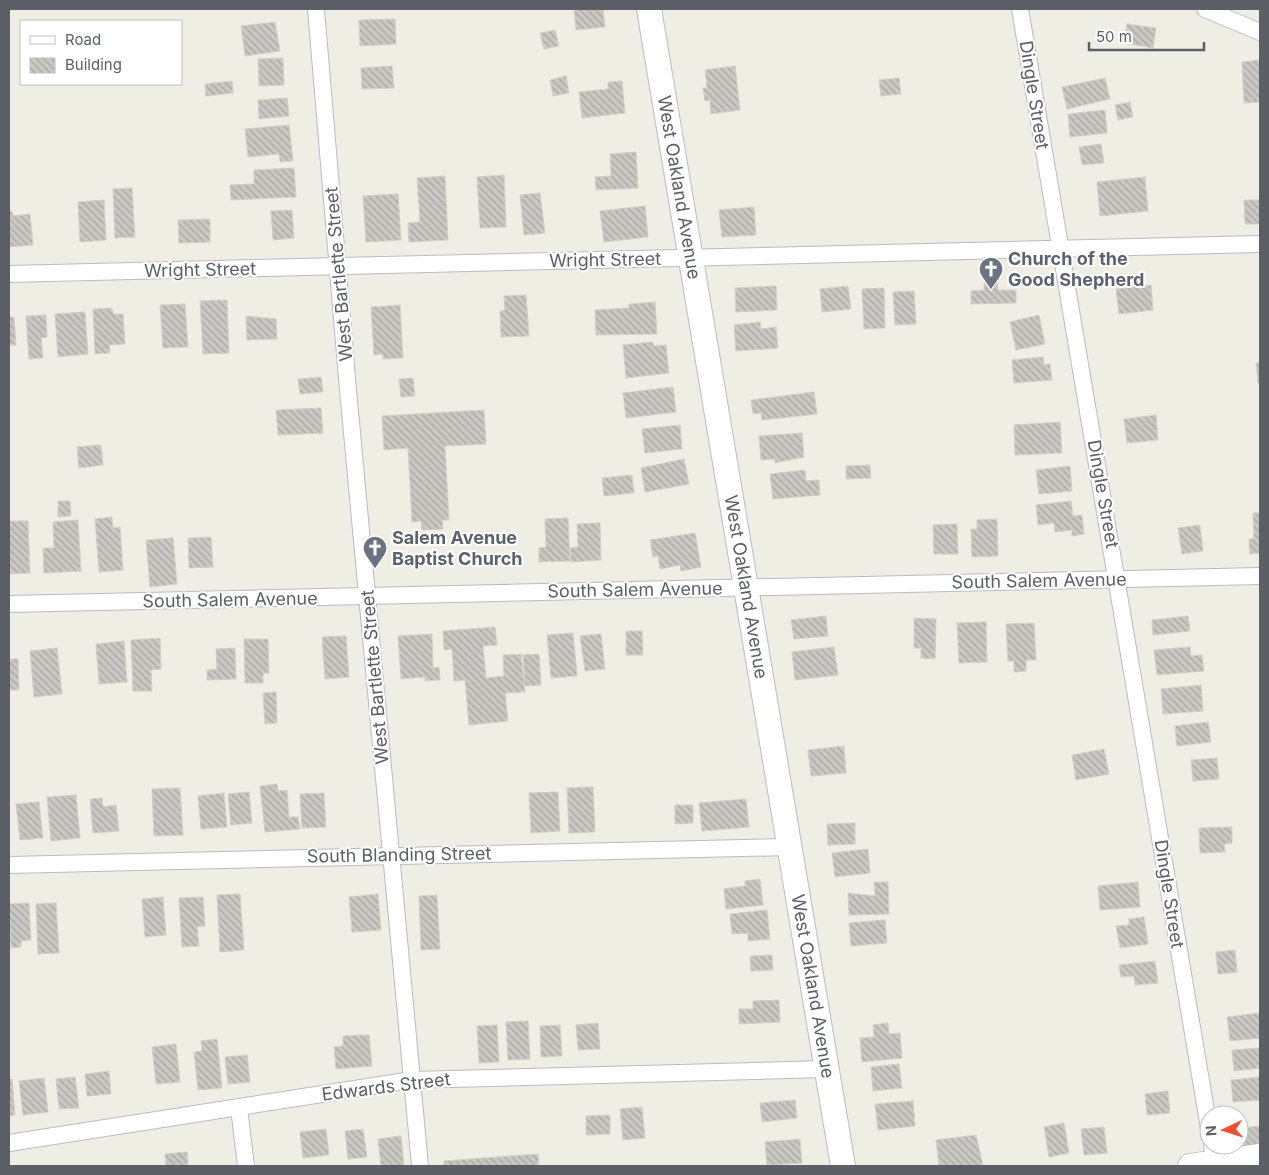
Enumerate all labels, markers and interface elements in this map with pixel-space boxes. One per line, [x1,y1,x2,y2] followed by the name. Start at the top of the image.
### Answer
[20,20,182,85] legend
[1089,20,1204,52] scale bar
[1096,27,1132,46] text: 50 m
[65,30,101,49] text: Road
[1016,39,1053,151] street label: Dingle Street
[65,55,122,74] text: Building
[654,94,705,281] street label: West Oakland Avenue
[320,186,357,362] street label: West Bartlette Street
[549,248,661,271] street label: Wright Street
[1008,248,1144,290] place label: Church of the Good Shepherd
[978,256,1004,290] church icon: Church of the Good Shepherd
[144,258,256,281] street label: Wright Street
[1084,438,1123,550] street label: Dingle Street
[721,493,772,680] street label: West Oakland Avenue
[392,527,523,569] place label: Salem Avenue Baptist Church
[362,535,388,569] church icon: Salem Avenue Baptist Church
[951,568,1127,593] street label: South Salem Avenue
[547,577,723,602] street label: South Salem Avenue
[142,587,318,612] street label: South Salem Avenue
[356,589,393,765] street label: West Bartlette Street
[1151,838,1188,950] street label: Dingle Street
[307,842,491,867] street label: South Blanding Street
[788,893,839,1080] street label: West Oakland Avenue
[320,1068,452,1105] street label: Edwards Street
[1199,1105,1249,1155] north arrow
[1202,1125,1219,1137] text: N

